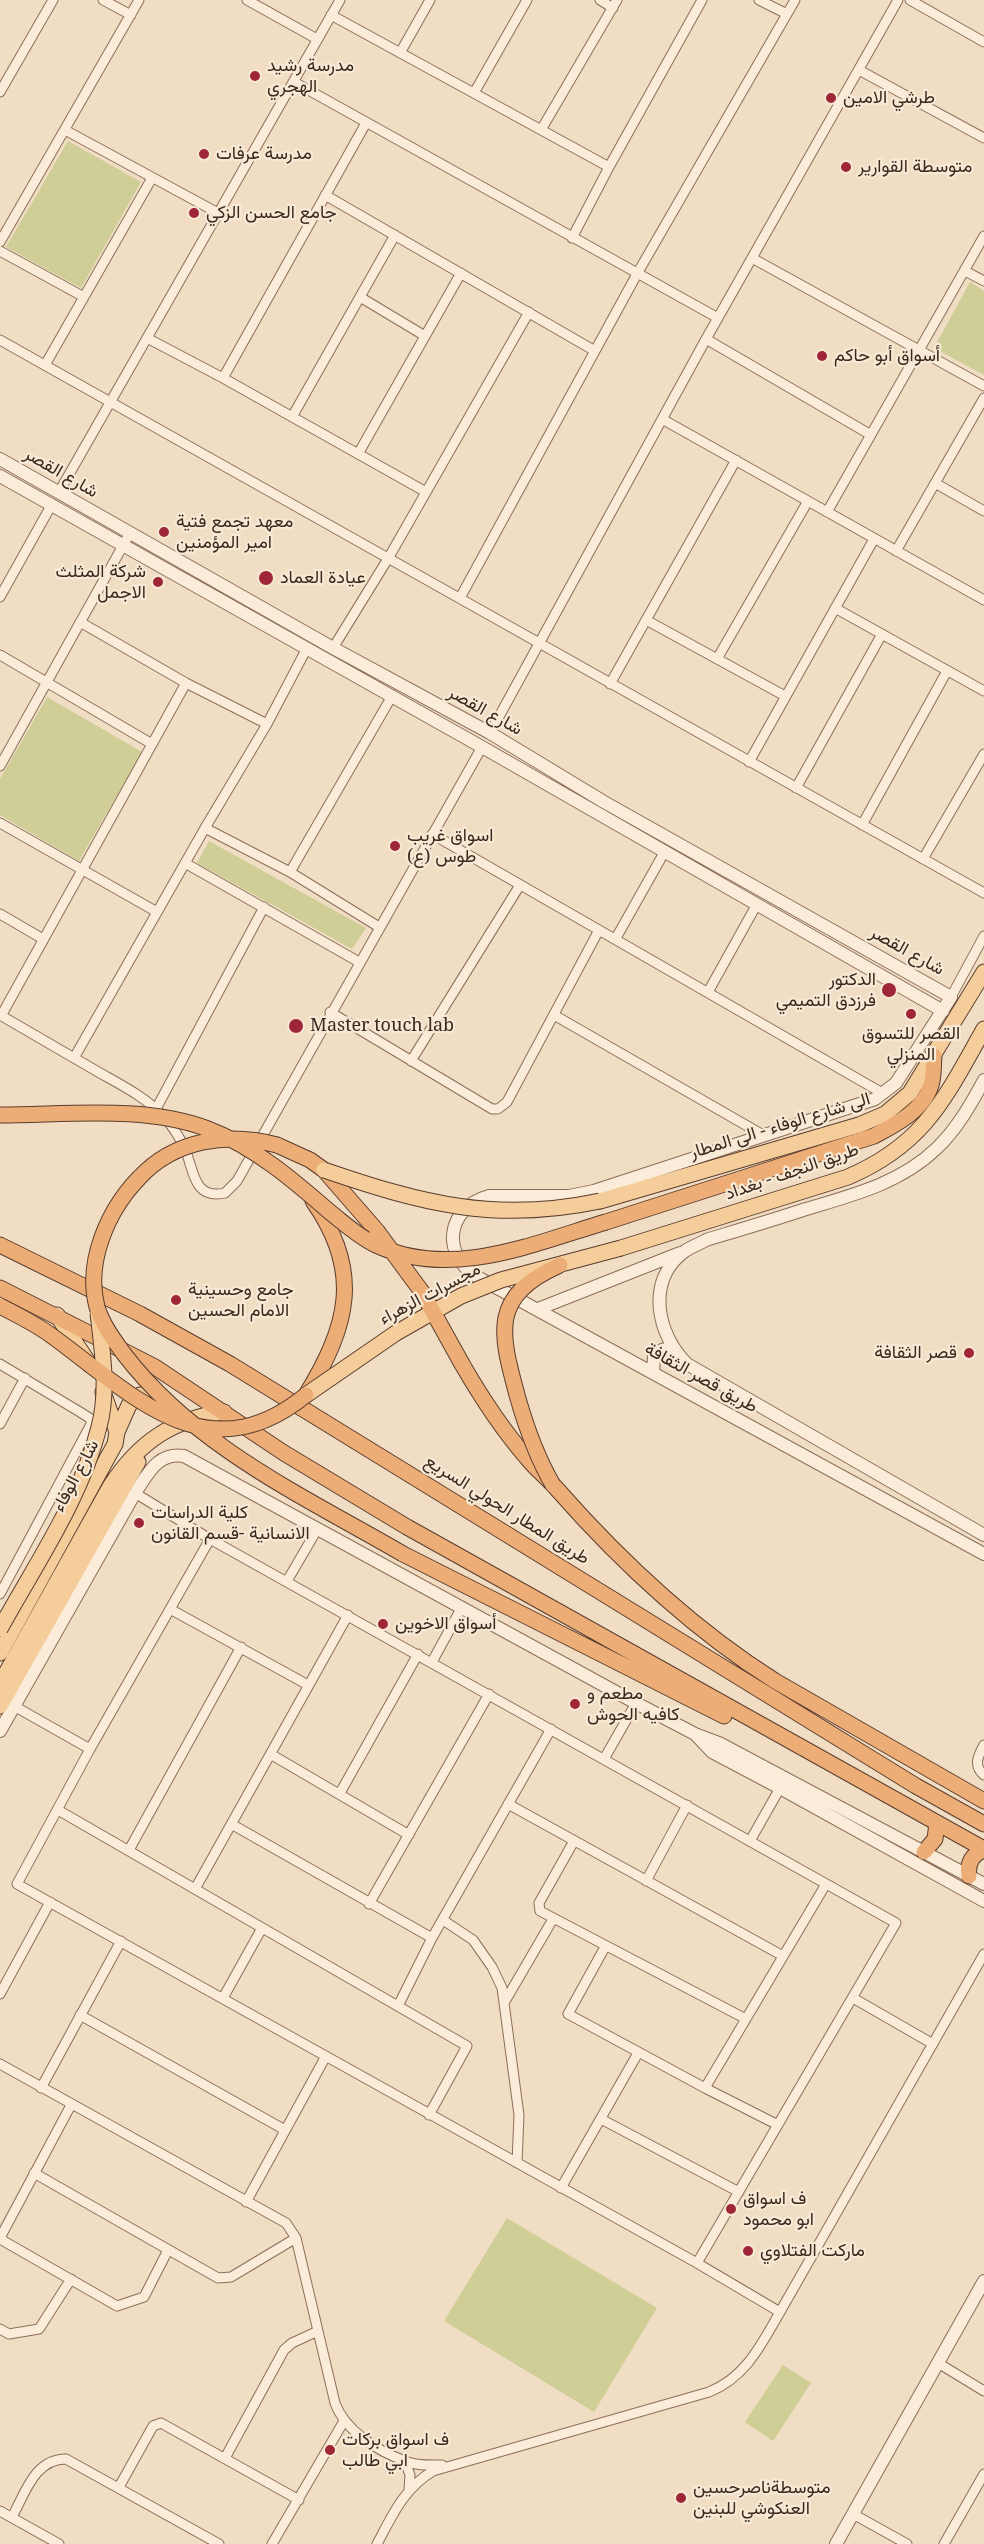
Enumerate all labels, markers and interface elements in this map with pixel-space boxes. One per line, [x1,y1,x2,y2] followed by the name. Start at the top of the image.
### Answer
[267,55,354,98] place label: مدرسة رشيد الهجري
[248,69,262,83] marker: مدرسة رشيد الهجري
[843,87,935,109] place label: طرشي الامين
[824,91,838,105] marker: طرشي الامين
[216,143,312,165] place label: مدرسة عرفات
[197,147,211,161] marker: مدرسة عرفات
[858,156,972,178] place label: متوسطة القوارير
[839,160,853,174] marker: متوسطة القوارير
[206,202,337,224] place label: جامع الحسن الزكي
[187,206,201,220] marker: جامع الحسن الزكي
[834,345,940,367] place label: أسواق أبو حاكم
[815,349,829,363] marker: أسواق أبو حاكم
[20,443,102,503] street label: شارع القصر
[176,511,293,554] place label: معهد تجمع فتية امير المؤمنين
[157,525,171,539] marker: معهد تجمع فتية امير المؤمنين
[56,561,146,604] place label: شركة المثلث الاجمل
[280,567,366,589] place label: عيادة العماد
[257,569,275,587] marker: عيادة العماد
[151,575,165,589] marker: شركة المثلث الاجمل
[444,682,526,740] street label: شارع القصر
[407,825,493,868] place label: اسواق غريب طوس (ع)
[388,839,402,853] marker: اسواق غريب طوس (ع)
[866,922,948,980] street label: شارع القصر
[776,969,876,1012] place label: الدكتور فرزدق التميمي
[880,981,898,999] marker: الدكتور فرزدق التميمي
[904,1007,918,1021] marker: القصر للتسوق المنزلي
[310,1015,454,1037] place label: Master touch lab
[287,1017,305,1035] marker: Master touch lab
[862,1023,960,1066] place label: القصر للتسوق المنزلي
[687,1088,873,1164] street label: الى شارع الوفاء - الى المطار
[722,1139,862,1205] street label: طريق النجف - بغداد
[375,1258,485,1330] street label: مجسرات الزهراء
[188,1279,294,1322] place label: جامع وحسينية الامام الحسين
[169,1293,183,1307] marker: جامع وحسينية الامام الحسين
[641,1338,761,1418] street label: طريق قصر الثقافة
[874,1342,957,1364] place label: قصر الثقافة
[962,1346,976,1360] marker: قصر الثقافة
[48,1436,104,1516] street label: شارع الوفاء
[421,1450,593,1570] street label: طريق المطار الحولي السريع
[151,1502,310,1544] place label: كلية الدراسات الانسانية -قسم القانون
[132,1516,146,1530] marker: كلية الدراسات الانسانية -قسم القانون
[395,1613,496,1635] place label: أسواق الاخوين
[376,1617,390,1631] marker: أسواق الاخوين
[587,1683,679,1726] place label: مطعم و كافيه الحوش
[568,1697,582,1711] marker: مطعم و كافيه الحوش
[743,2188,814,2230] place label: ف اسواق ابو محمود
[724,2202,738,2216] marker: ف اسواق ابو محمود
[760,2240,865,2262] place label: ماركت الفتلاوي
[741,2244,755,2258] marker: ماركت الفتلاوي
[342,2429,449,2472] place label: ف اسواق بركات ابي طالب
[323,2443,337,2457] marker: ف اسواق بركات ابي طالب
[693,2477,831,2520] place label: متوسطةناصرحسين العنكوشي للبنين
[674,2491,688,2505] marker: متوسطةناصرحسين العنكوشي للبنين

